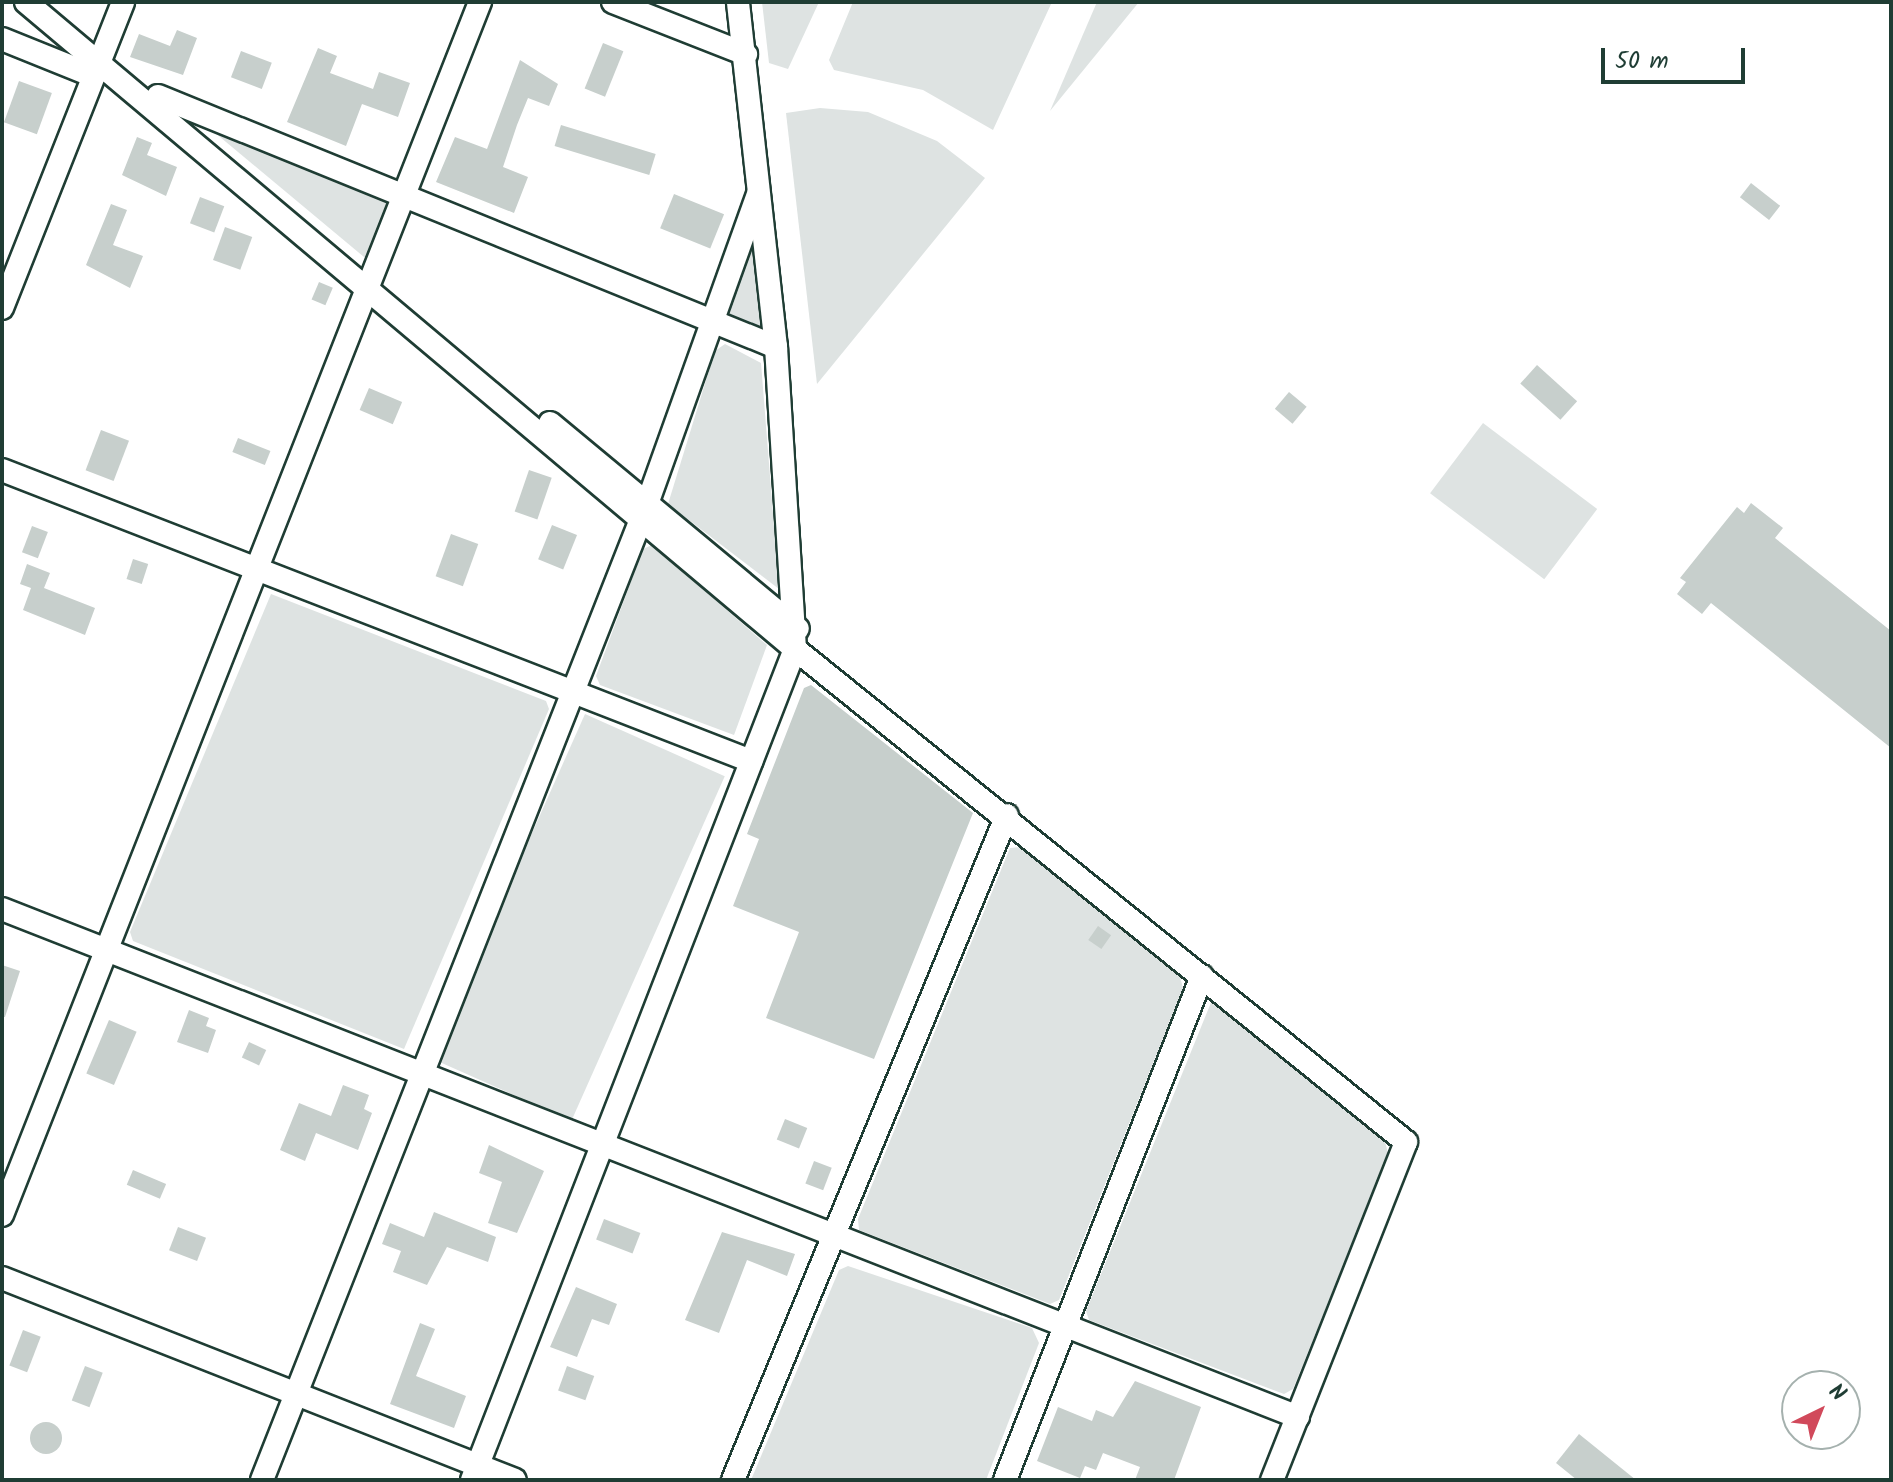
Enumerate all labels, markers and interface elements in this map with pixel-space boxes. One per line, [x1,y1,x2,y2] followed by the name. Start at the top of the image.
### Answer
[1605,32,1749,82] scale bar
[1615,42,1669,81] text: 50 m
[1781,1370,1861,1450] north arrow
[1819,1376,1853,1411] text: N

